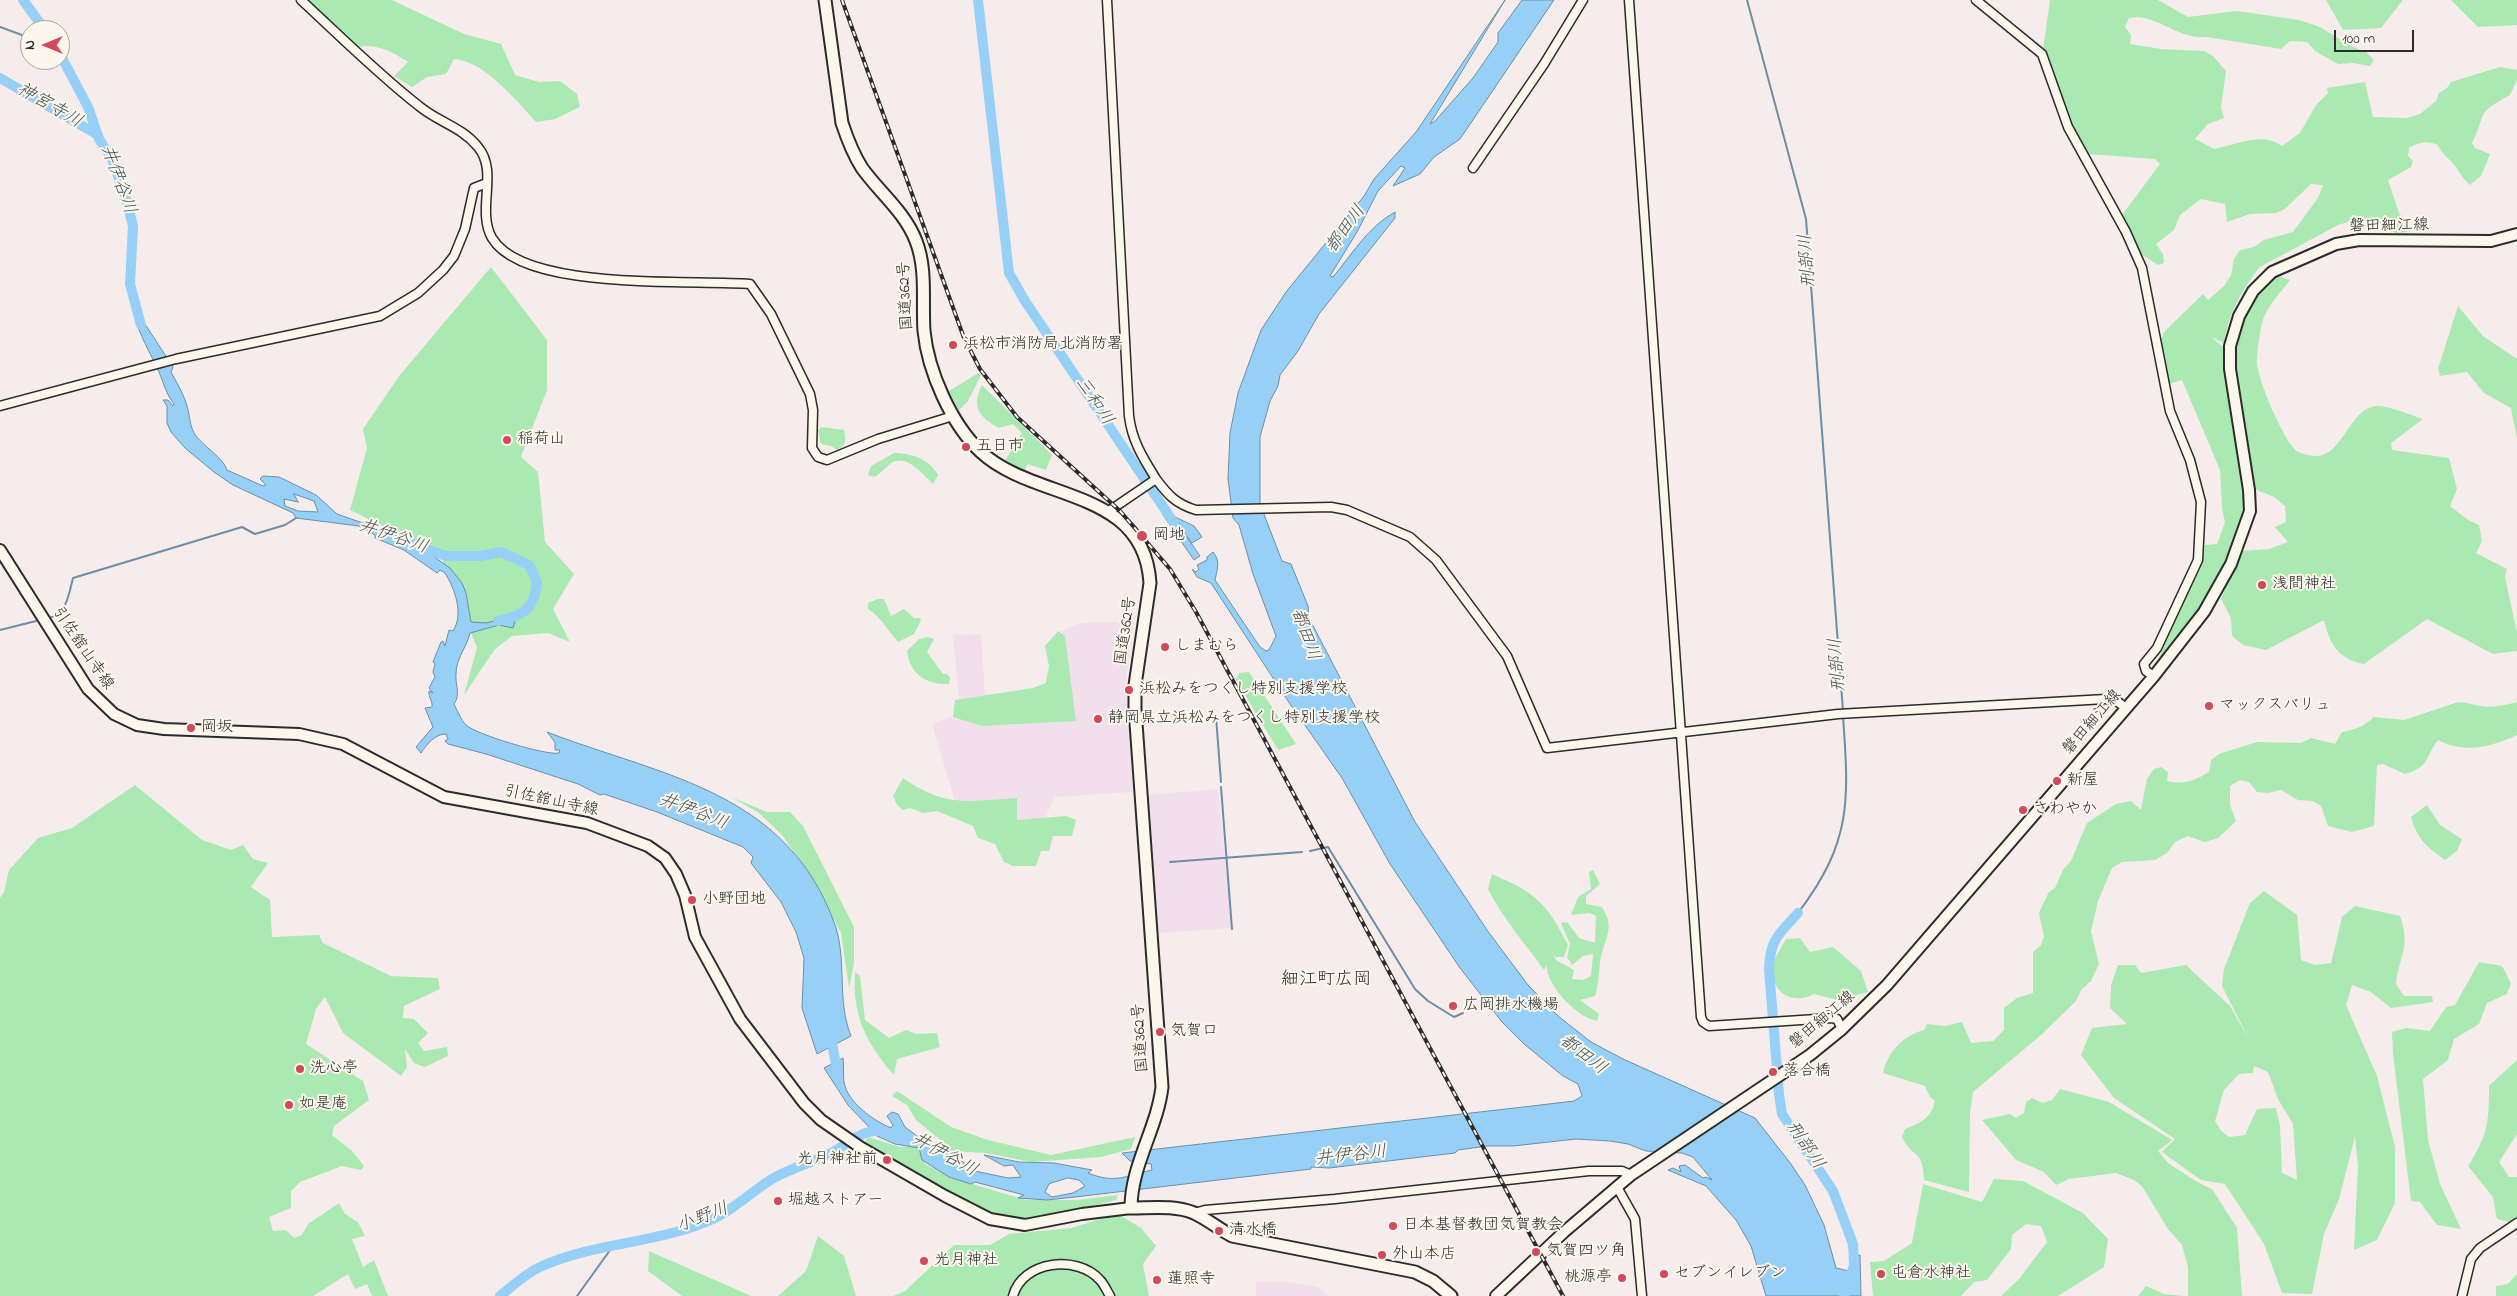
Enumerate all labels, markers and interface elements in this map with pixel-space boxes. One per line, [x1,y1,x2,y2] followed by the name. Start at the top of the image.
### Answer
[20,20,70,70] north arrow
[2337,20,2417,52] scale bar
[2342,28,2375,50] text: 100 m
[20,40,41,50] text: N
[12,80,86,134] water label: 神宮寺川
[95,142,139,218] water label: 井伊谷川
[1322,202,1372,258] water label: 都田川
[2349,217,2429,237] street label: 磐田細江線
[1796,233,1822,289] water label: 刑部川
[896,261,918,331] street label: 国道362号
[963,335,1123,355] place label: 浜松市消防局北消防署
[947,339,959,351] marker: 浜松市消防局北消防署
[1069,374,1117,430] water label: 三和川
[517,430,565,450] place label: 稲荷山
[501,434,513,446] marker: 稲荷山
[976,437,1024,457] place label: 五日市
[960,441,972,453] marker: 五日市
[355,516,431,560] water label: 井伊谷川
[1153,526,1185,546] place label: 岡地
[1135,529,1149,543] marker: 岡地
[2272,575,2336,595] place label: 浅間神社
[2256,579,2268,591] marker: 浅間神社
[1113,595,1141,667] street label: 国道362号
[47,604,117,694] street label: 引佐舘山寺線
[1285,606,1323,664] water label: 都田川
[1175,637,1239,657] place label: しまむら
[1826,637,1852,693] water label: 刑部川
[1159,641,1171,653] marker: しまむら
[1139,680,1347,700] place label: 浜松みをつくし特別支援学校
[1123,684,1135,696] marker: 浜松みをつくし特別支援学校
[2060,687,2126,759] street label: 磐田細江線
[2219,696,2331,716] place label: マックスバリュ
[2203,700,2215,712] marker: マックスバリュ
[1108,709,1380,729] place label: 静岡県立浜松みをつくし特別支援学校
[1092,713,1104,725] marker: 静岡県立浜松みをつくし特別支援学校
[201,718,233,738] place label: 岡坂
[185,722,197,734] marker: 岡坂
[2067,771,2099,791] place label: 新屋
[2051,775,2063,787] marker: 新屋
[502,783,600,821] street label: 引佐舘山寺線
[656,790,730,836] water label: 井伊谷川
[2033,800,2097,820] place label: さわやか
[2017,804,2029,816] marker: さわやか
[702,890,766,910] place label: 小野団地
[686,894,698,906] marker: 小野団地
[1281,970,1371,992] district label: 細江町広岡
[1786,988,1860,1054] street label: 磐田細江線
[1463,996,1559,1016] place label: 広岡排水機場
[1447,1000,1459,1012] marker: 広岡排水機場
[1130,1003,1154,1073] street label: 国道362号
[1170,1022,1218,1042] place label: 気賀口
[1154,1026,1166,1038] marker: 気賀口
[1554,1031,1610,1081] water label: 都田川
[310,1059,358,1079] place label: 洗心亭
[1783,1062,1831,1082] place label: 落合橋
[294,1063,306,1075] marker: 洗心亭
[1767,1066,1779,1078] marker: 落合橋
[299,1095,347,1115] place label: 如是庵
[283,1099,295,1111] marker: 如是庵
[1780,1118,1828,1174] water label: 刑部川
[907,1129,981,1183] water label: 井伊谷川
[1314,1142,1388,1172] water label: 井伊谷川
[797,1150,877,1170] place label: 光月神社前
[881,1154,893,1166] marker: 光月神社前
[788,1191,883,1211] place label: 堀越ストアー
[772,1195,784,1207] marker: 堀越ストアー
[674,1199,732,1239] water label: 小野川
[1403,1216,1563,1236] place label: 日本基督教団気賀教会
[1387,1220,1399,1232] marker: 日本基督教団気賀教会
[1229,1221,1277,1241] place label: 清水橋
[1213,1225,1225,1237] marker: 清水橋
[1546,1242,1626,1262] place label: 気賀四ツ角
[1392,1245,1456,1265] place label: 外山本店
[1530,1246,1542,1258] marker: 気賀四ツ角
[1376,1249,1388,1261] marker: 外山本店
[934,1251,998,1271] place label: 光月神社
[918,1255,930,1267] marker: 光月神社
[1674,1264,1786,1284] place label: セブンイレブン
[1891,1264,1971,1284] place label: 屯倉水神社
[1564,1268,1612,1288] place label: 桃源亭
[1658,1268,1670,1280] marker: セブンイレブン
[1875,1268,1887,1280] marker: 屯倉水神社
[1167,1270,1215,1290] place label: 蓮照寺
[1616,1272,1628,1284] marker: 桃源亭
[1151,1274,1163,1286] marker: 蓮照寺

